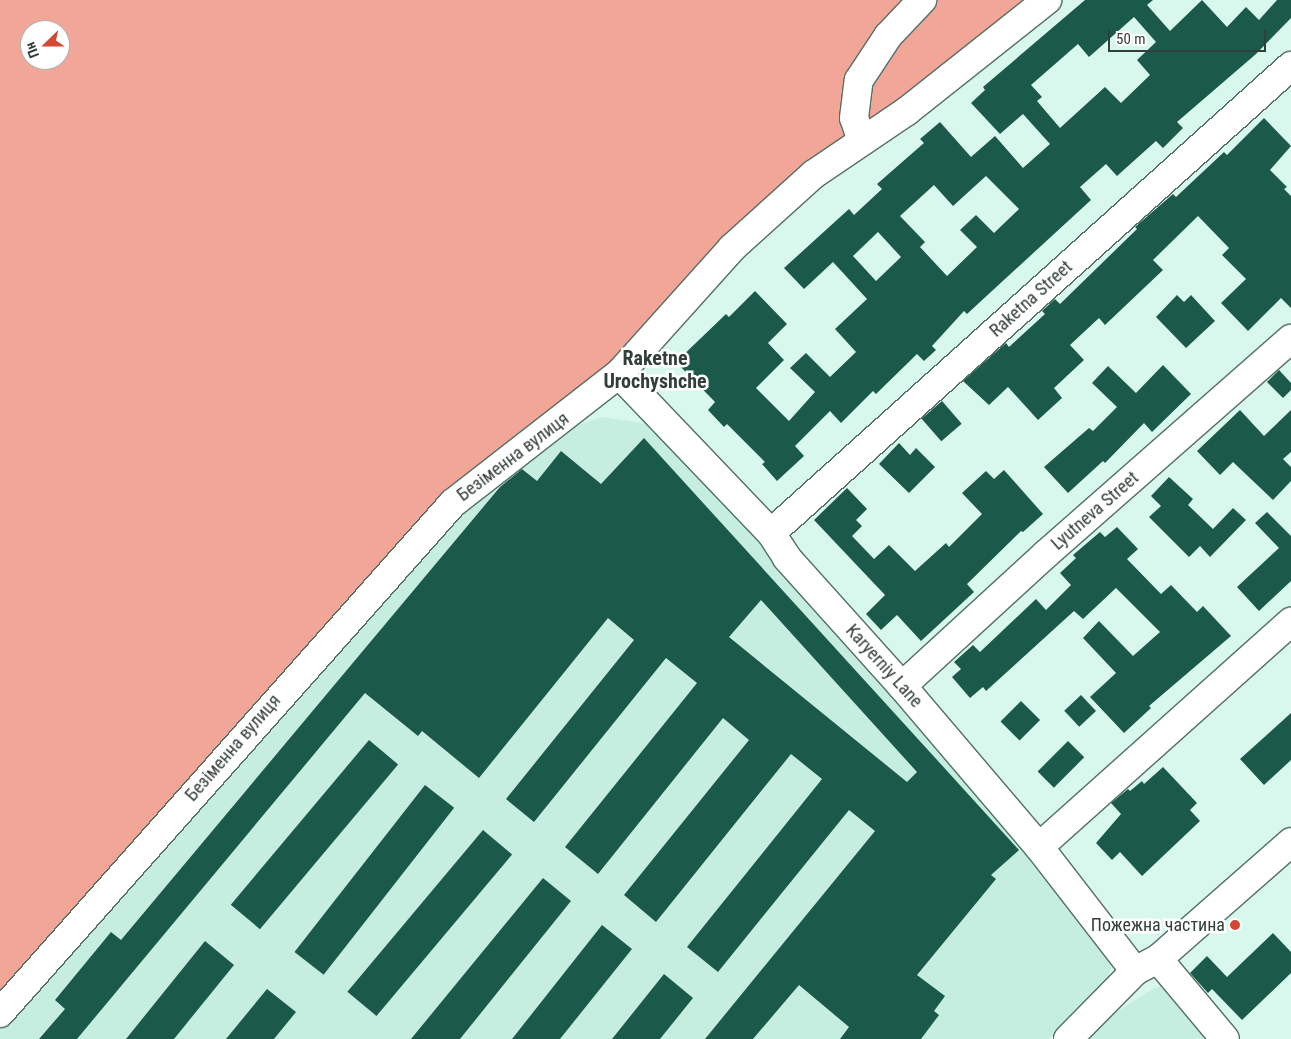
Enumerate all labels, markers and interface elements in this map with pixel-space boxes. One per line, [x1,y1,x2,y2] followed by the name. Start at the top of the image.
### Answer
[20,20,70,70] north arrow
[1111,20,1268,52] scale bar
[1116,30,1146,48] text: 50 m
[22,40,42,60] text: Пн
[985,256,1077,342] street label: Raketna Street
[603,346,707,393] district label: Raketne Urochyshche
[453,408,573,506] street label: Безіменна вулиця
[1047,467,1143,555] street label: Lyutneva Street
[841,620,927,712] street label: Karyerniy Lane
[181,690,285,806] street label: Безіменна вулиця
[1091,914,1225,936] place label: Пожежна частина
[1229,919,1241,931] marker: Пожежна частина

